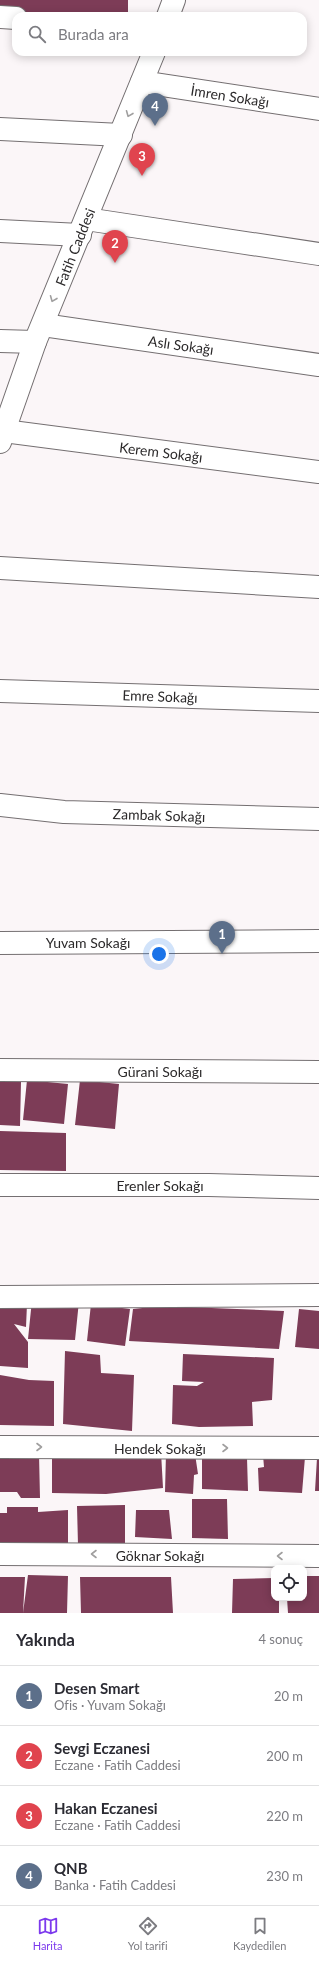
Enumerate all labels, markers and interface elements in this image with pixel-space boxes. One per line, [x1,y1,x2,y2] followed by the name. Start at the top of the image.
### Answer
[12,12,307,56] search box
[26,23,48,45] icon: search
[58,25,129,43] text: Burada ara
[190,81,270,111] street label: İmren Sokağı
[142,93,168,126] pin: 4
[125,111,133,118] one-way arrow
[129,143,155,176] pin: 3
[52,206,98,288] street label: Fatih Caddesi
[102,230,128,263] pin: 2
[50,296,58,303] one-way arrow
[147,332,215,358] street label: Aslı Sokağı
[118,438,204,466] street label: Kerem Sokağı
[122,686,198,706] street label: Emre Sokağı
[112,805,206,825] street label: Zambak Sokağı
[209,921,235,954] pin: 1
[46,934,130,951] street label: Yuvam Sokağı
[149,944,169,964] your location
[118,1063,202,1080] street label: Gürani Sokağı
[116,1177,204,1194] street label: Erenler Sokağı
[114,1440,206,1457] street label: Hendek Sokağı
[36,1443,42,1451] one-way arrow
[222,1444,228,1452] one-way arrow
[116,1547,204,1564] street label: Göknar Sokağı
[91,1550,97,1558] one-way arrow
[277,1552,283,1560] one-way arrow
[271,1565,307,1601] map controls
[271,1565,307,1601] button: locate
[16,1629,75,1650] text: Yakında
[258,1631,303,1647] text: 4 sonuç
[54,1679,139,1697] text: Desen Smart
[25,1688,33,1704] text: 1
[274,1688,303,1704] text: 20 m
[54,1697,166,1713] text: Ofis · Yuvam Sokağı
[54,1739,150,1757] text: Sevgi Eczanesi
[25,1748,33,1764] text: 2
[266,1748,303,1764] text: 200 m
[54,1757,181,1773] text: Eczane · Fatih Caddesi
[54,1799,158,1817] text: Hakan Eczanesi
[25,1808,33,1824] text: 3
[266,1808,303,1824] text: 220 m
[54,1817,181,1833] text: Eczane · Fatih Caddesi
[54,1859,88,1877] text: QNB
[25,1868,33,1884] text: 4
[266,1868,303,1884] text: 230 m
[54,1877,176,1893] text: Banka · Fatih Caddesi
[33,1915,62,1952] tab: Harita
[128,1915,168,1952] tab: Yol tarifi
[233,1915,286,1952] tab: Kaydedilen

